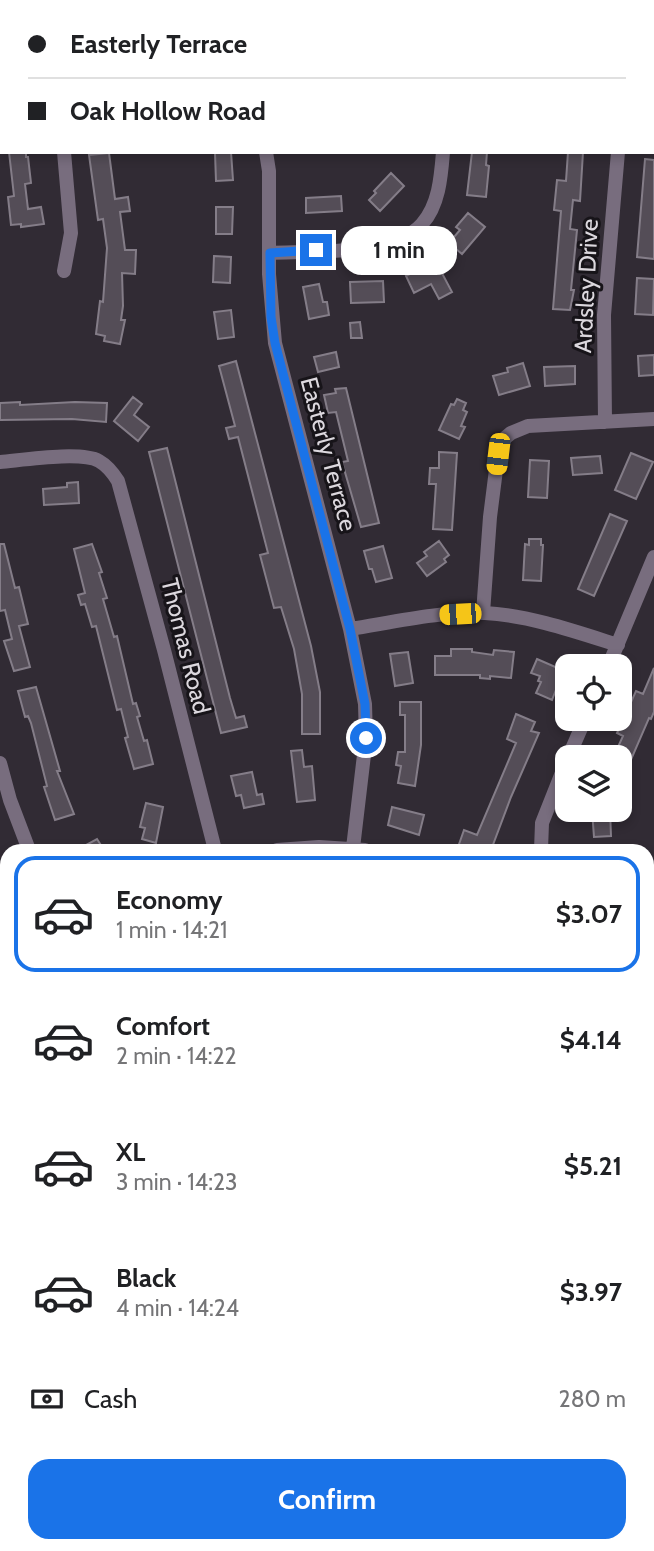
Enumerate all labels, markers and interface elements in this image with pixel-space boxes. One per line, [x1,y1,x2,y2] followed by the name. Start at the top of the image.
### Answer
[70,28,247,60] text: Easterly Terrace
[70,95,266,127] text: Oak Hollow Road
[568,218,604,354] street label: Ardsley Drive
[340,226,456,274] callout: 1 min
[300,234,332,266] route end
[373,236,425,264] text: 1 min
[295,374,363,534] street label: Easterly Terrace
[486,432,511,476] car
[155,575,217,717] street label: Thomas Road
[439,602,482,626] car
[555,654,632,822] map controls
[555,654,632,731] button: locate
[350,722,382,754] route start
[555,745,632,822] button: layers
[32,883,95,946] icon: car
[116,884,222,916] text: Economy
[556,898,622,930] text: $3.07
[116,916,228,944] text: 1 min · 14:21
[32,1009,95,1072] icon: car
[116,1010,210,1042] text: Comfort
[560,1024,622,1056] text: $4.14
[116,1042,237,1070] text: 2 min · 14:22
[32,1135,95,1198] icon: car
[116,1136,145,1168] text: XL
[564,1150,622,1182] text: $5.21
[116,1168,237,1196] text: 3 min · 14:23
[32,1261,95,1324] icon: car
[116,1262,176,1294] text: Black
[560,1276,622,1308] text: $3.97
[116,1294,239,1322] text: 4 min · 14:24
[28,1380,66,1418] icon: cash
[84,1383,137,1415] text: Cash
[559,1385,626,1413] text: 280 m
[28,1459,626,1539] button: Confirm

